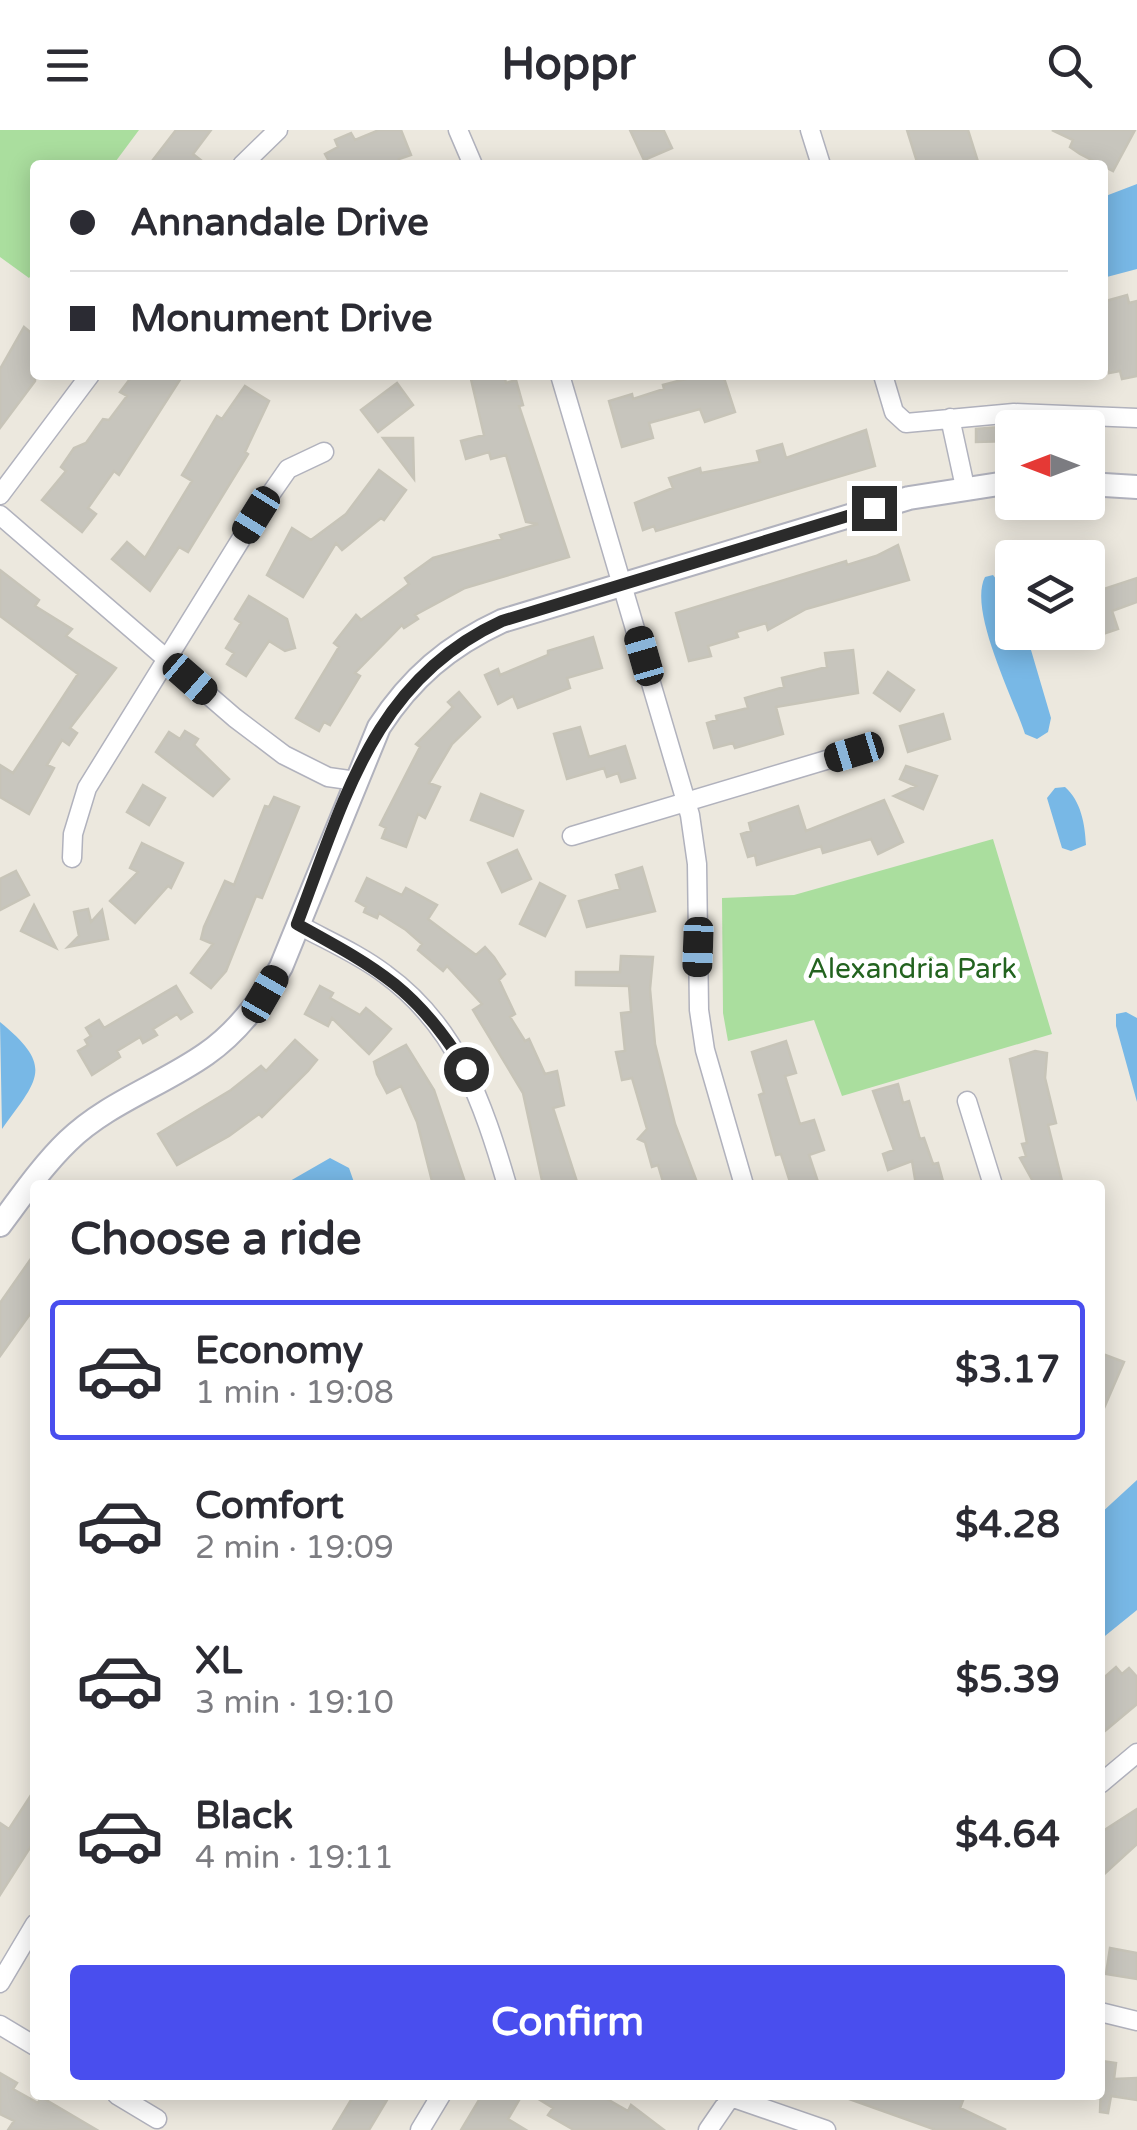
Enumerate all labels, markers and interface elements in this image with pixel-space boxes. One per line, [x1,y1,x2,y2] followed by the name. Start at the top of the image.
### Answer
[40,38,95,93] icon: menu
[501,38,636,92] text: Hoppr
[1042,38,1097,93] icon: search
[130,200,429,246] text: Annandale Drive
[130,296,432,342] text: Monument Drive
[995,410,1105,520] north arrow
[995,410,1105,650] map controls
[227,482,285,548] car
[852,486,897,531] route end
[995,540,1105,650] button: layers
[621,623,667,689] car
[158,648,222,710] car
[821,729,887,775] car
[682,916,714,978] car
[807,952,1017,986] park label: Alexandria Park
[237,961,293,1027] car
[444,1047,489,1092] route start
[70,1213,361,1267] text: Choose a ride
[75,1325,165,1415] icon: car
[195,1328,363,1374] text: Economy
[955,1347,1060,1393] text: $3.17
[195,1374,394,1412] text: 1 min · 19:08
[75,1480,165,1570] icon: car
[195,1483,344,1529] text: Comfort
[955,1502,1060,1548] text: $4.28
[195,1529,394,1567] text: 2 min · 19:09
[75,1635,165,1725] icon: car
[195,1638,242,1684] text: XL
[955,1657,1060,1703] text: $5.39
[195,1684,394,1722] text: 3 min · 19:10
[75,1790,165,1880] icon: car
[195,1793,293,1839] text: Black
[955,1812,1060,1858] text: $4.64
[195,1839,394,1877] text: 4 min · 19:11
[70,1965,1065,2080] button: Confirm

